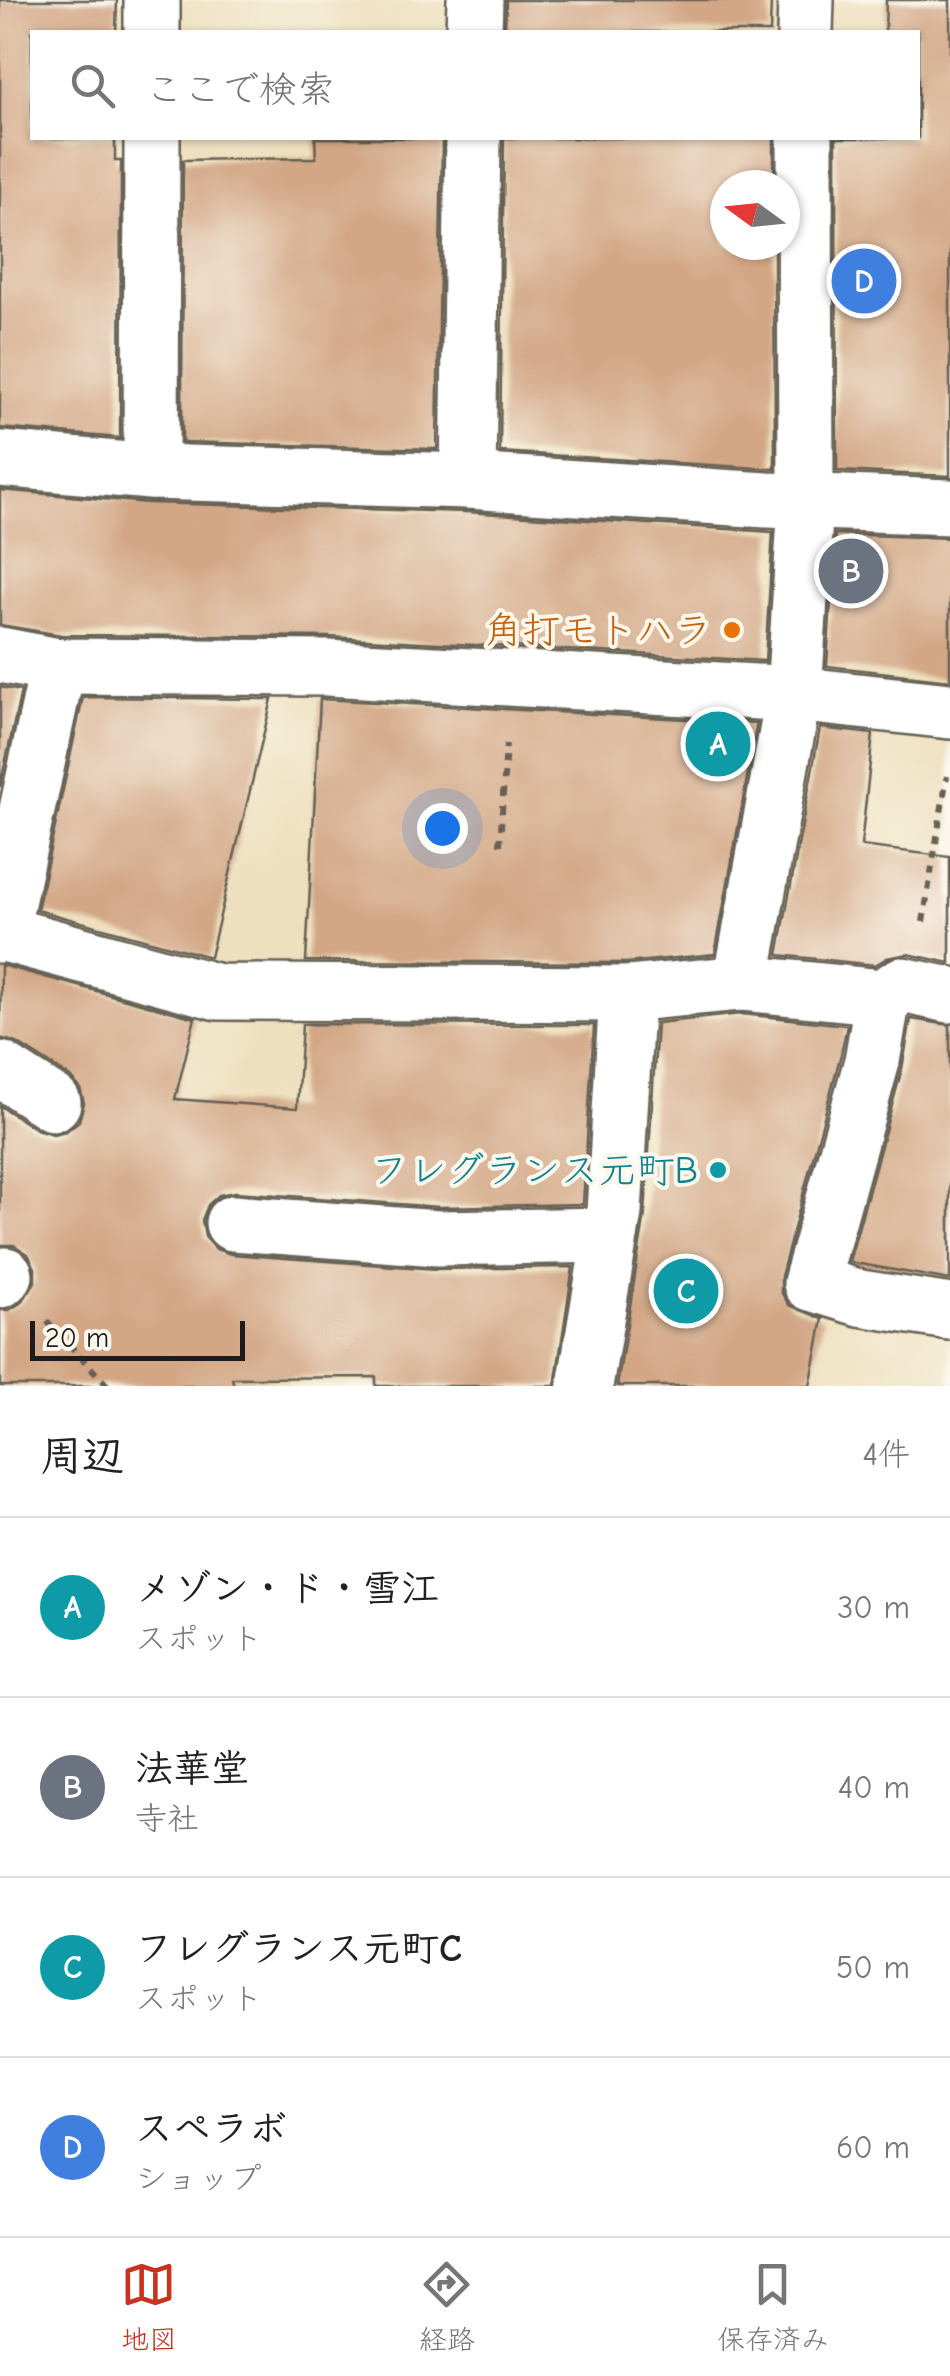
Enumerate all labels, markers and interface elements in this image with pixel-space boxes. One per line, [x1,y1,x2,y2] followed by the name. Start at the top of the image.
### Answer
[30,30,920,140] search box
[65,58,120,113] icon: search
[145,68,335,112] text: ここで検索
[710,170,800,260] north arrow
[832,244,896,318] pin: D
[818,534,884,608] pin: B
[484,609,712,653] place label: 角打モトハラ
[721,619,743,641] marker: 角打モトハラ
[686,706,750,782] pin: A
[417,803,468,854] your location
[370,1149,698,1193] place label: フレグランス元町B
[707,1159,729,1181] marker: フレグランス元町B
[654,1254,718,1328] pin: C
[30,1316,245,1360] scale bar
[45,1322,109,1354] text: 20 m
[40,1432,124,1481] text: 周辺
[863,1436,910,1473] text: 4件
[135,1567,439,1611] text: メゾン・ド・雪江
[64,1589,81,1626] text: A
[837,1589,910,1626] text: 30 m
[135,1620,263,1657] text: スポット
[135,1747,249,1791] text: 法華堂
[63,1769,82,1806] text: B
[838,1769,910,1806] text: 40 m
[135,1800,199,1837] text: 寺社
[135,1927,462,1971] text: フレグランス元町C
[63,1949,82,1986] text: C
[836,1949,910,1986] text: 50 m
[135,1980,263,2017] text: スポット
[135,2107,287,2151] text: スペラボ
[63,2129,82,2166] text: D
[836,2129,910,2166] text: 60 m
[135,2160,262,2197] text: ショップ
[121,2257,177,2357] tab: 地図
[419,2257,475,2357] tab: 経路
[717,2257,829,2357] tab: 保存済み

